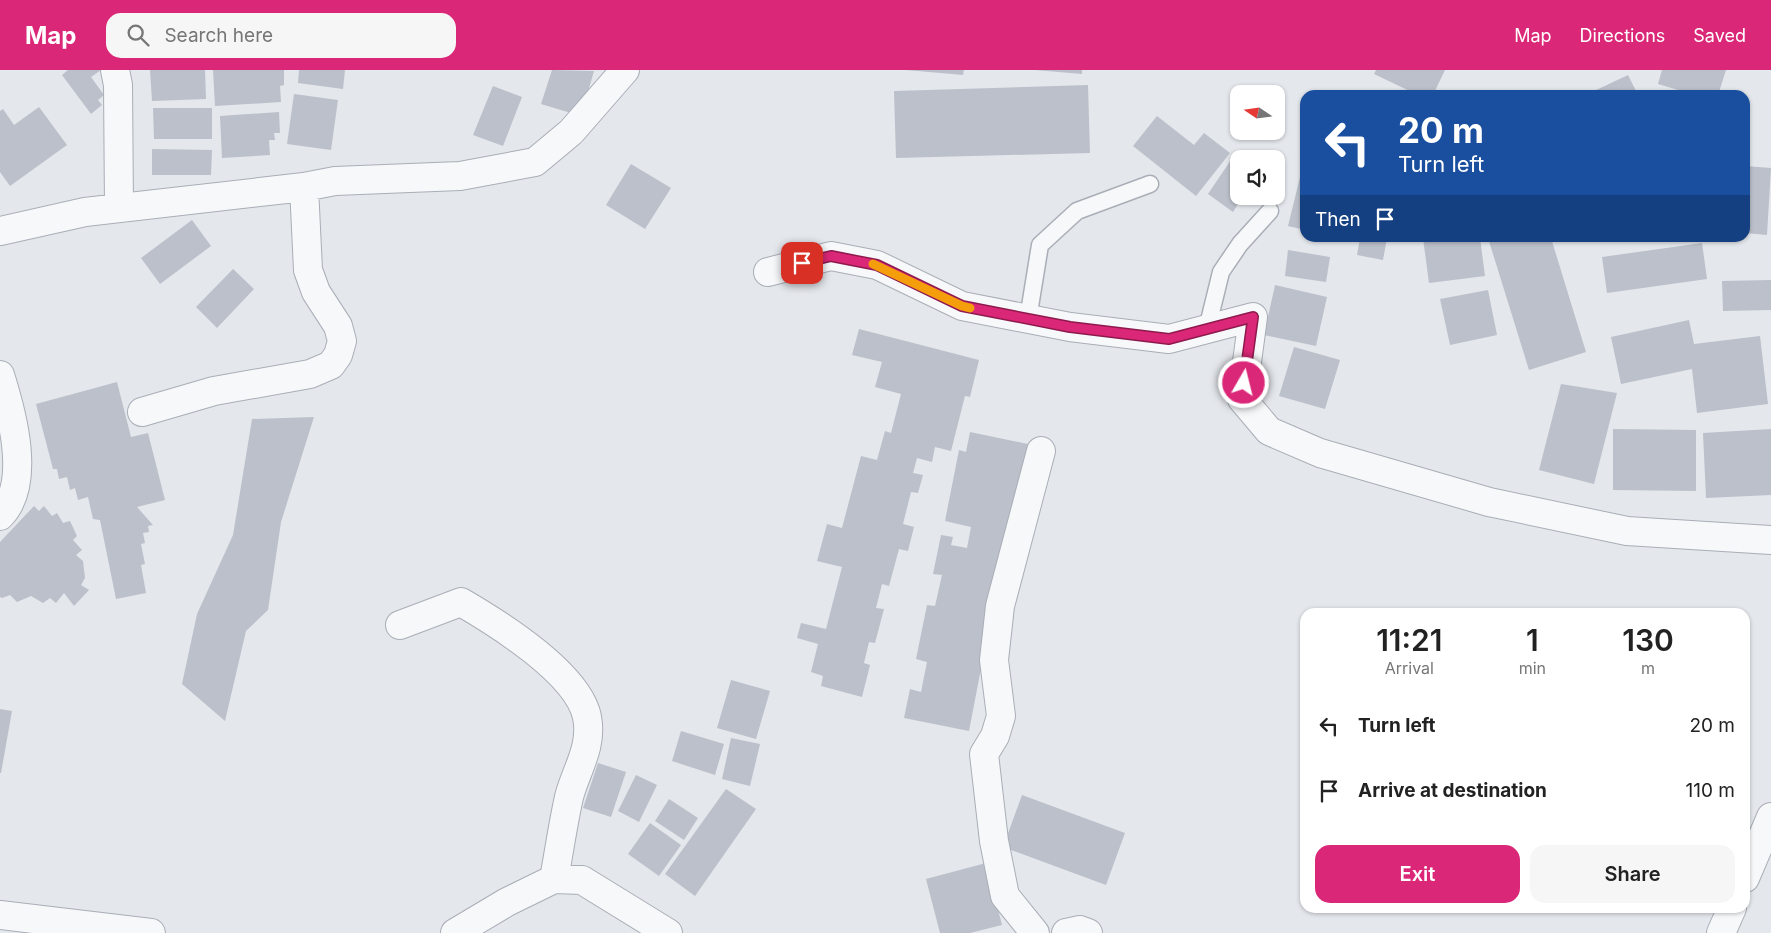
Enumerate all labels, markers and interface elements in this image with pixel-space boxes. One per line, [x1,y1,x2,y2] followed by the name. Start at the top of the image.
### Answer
[106,13,456,58] search box
[25,21,76,50] text: Map
[124,21,152,49] icon: search
[164,24,273,47] text: Search here
[1514,25,1552,46] text: Map
[1580,25,1665,46] text: Directions
[1693,25,1746,46] text: Saved
[1230,85,1285,140] north arrow
[1230,85,1285,205] map controls
[1398,109,1484,151] text: 20 m
[1315,110,1380,175] icon: left
[1230,150,1285,205] button: sound
[1398,151,1484,177] text: Turn left
[1371,205,1399,233] icon: arrive
[1315,208,1361,231] text: Then
[781,242,823,284] pin
[788,249,816,277] icon: arrive
[1217,356,1269,408] position arrow
[1376,622,1443,658] text: 11:21
[1526,622,1539,658] text: 1
[1622,622,1674,658] text: 130
[1385,658,1434,678] text: Arrival
[1519,658,1546,678] text: min
[1641,658,1655,678] text: m
[1315,712,1343,740] icon: left
[1358,714,1436,737] text: Turn left
[1689,714,1735,737] text: 20 m
[1315,777,1343,805] icon: arrive
[1358,779,1547,802] text: Arrive at destination
[1686,779,1735,802] text: 110 m
[1315,845,1520,903] button: Exit
[1530,845,1735,903] button: Share

